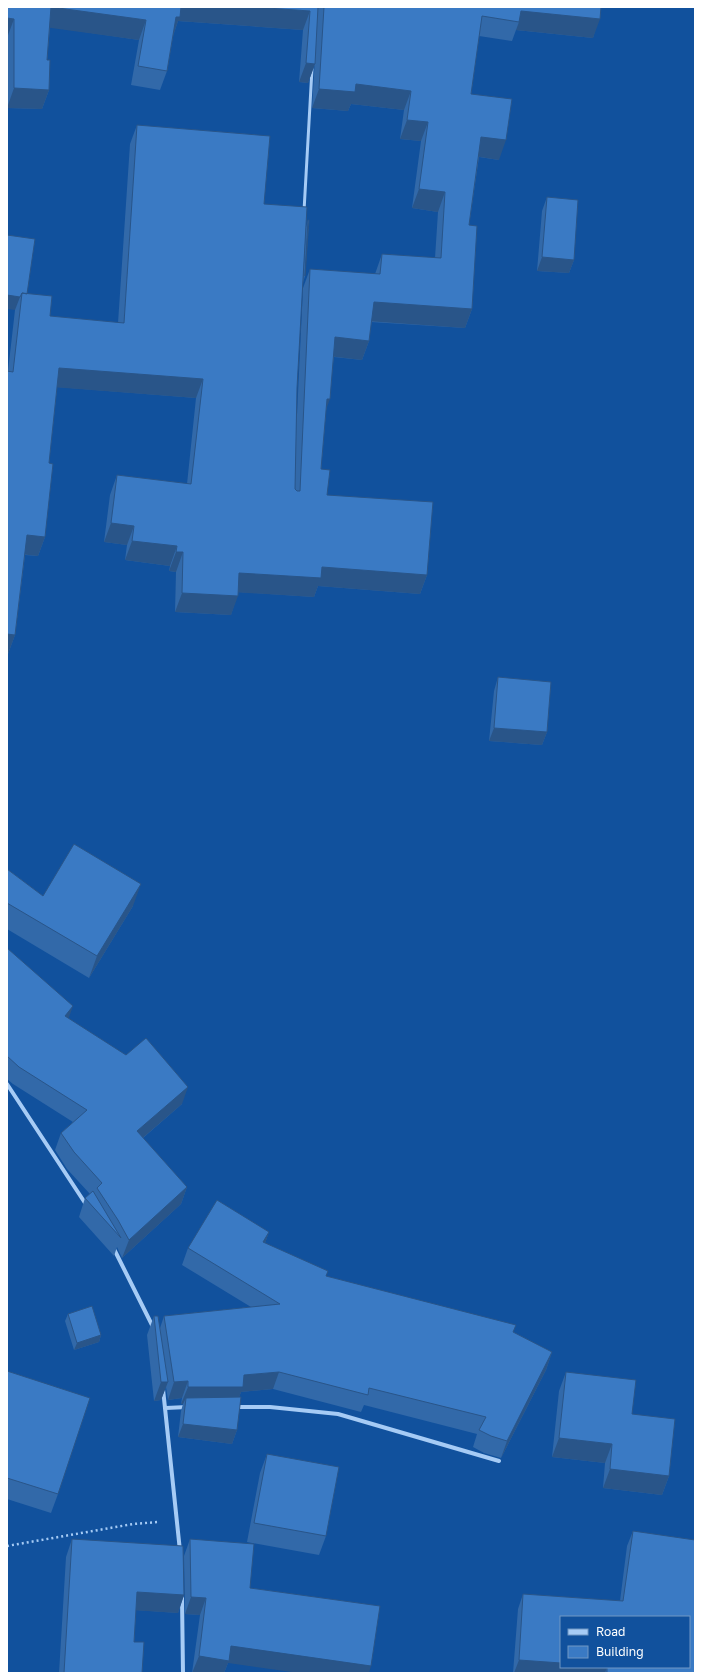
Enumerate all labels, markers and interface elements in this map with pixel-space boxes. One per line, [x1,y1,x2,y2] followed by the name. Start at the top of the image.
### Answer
[560,1616,690,1668] legend
[596,1624,625,1639] text: Road
[596,1644,644,1659] text: Building

